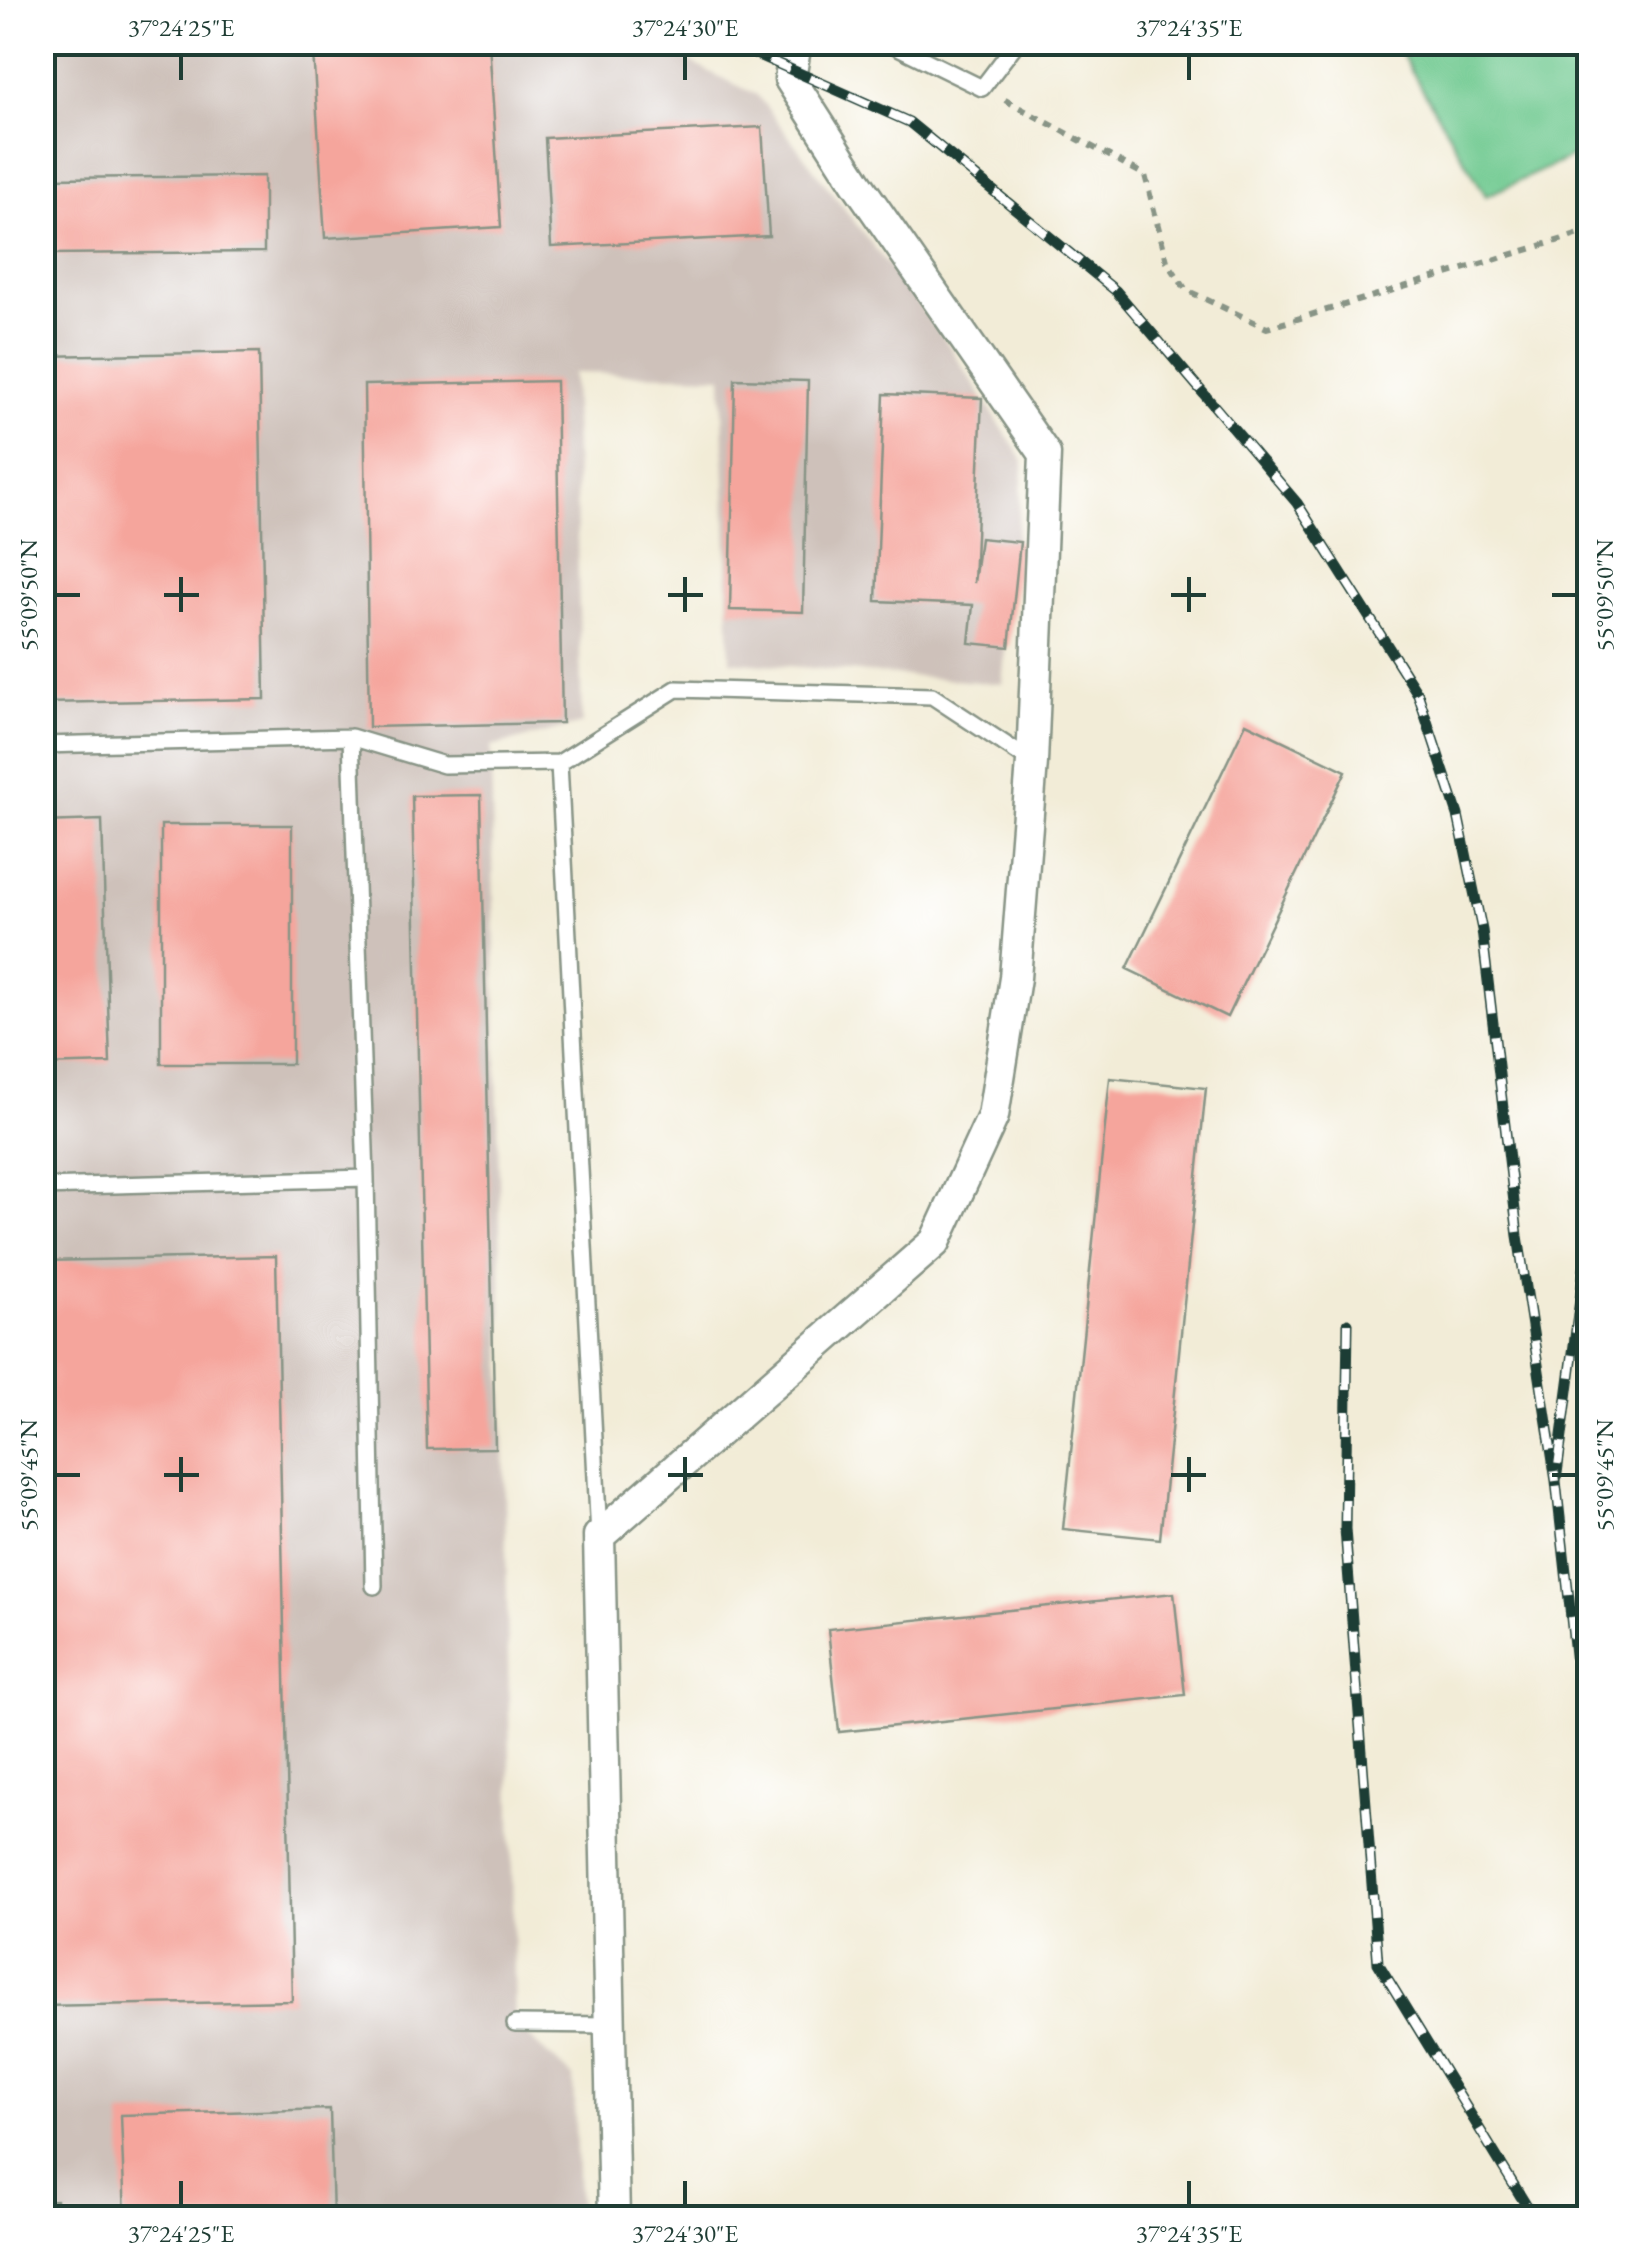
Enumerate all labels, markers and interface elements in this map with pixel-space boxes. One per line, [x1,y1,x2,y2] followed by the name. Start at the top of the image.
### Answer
[128,11,234,43] text: 37°24'25"E
[632,11,738,43] text: 37°24'30"E
[1136,11,1242,43] text: 37°24'35"E
[12,539,44,651] text: 55°09'50"N
[1588,539,1620,651] text: 55°09'50"N
[12,1419,44,1531] text: 55°09'45"N
[1588,1419,1620,1531] text: 55°09'45"N
[128,2217,234,2249] text: 37°24'25"E
[632,2217,738,2249] text: 37°24'30"E
[1136,2217,1242,2249] text: 37°24'35"E

